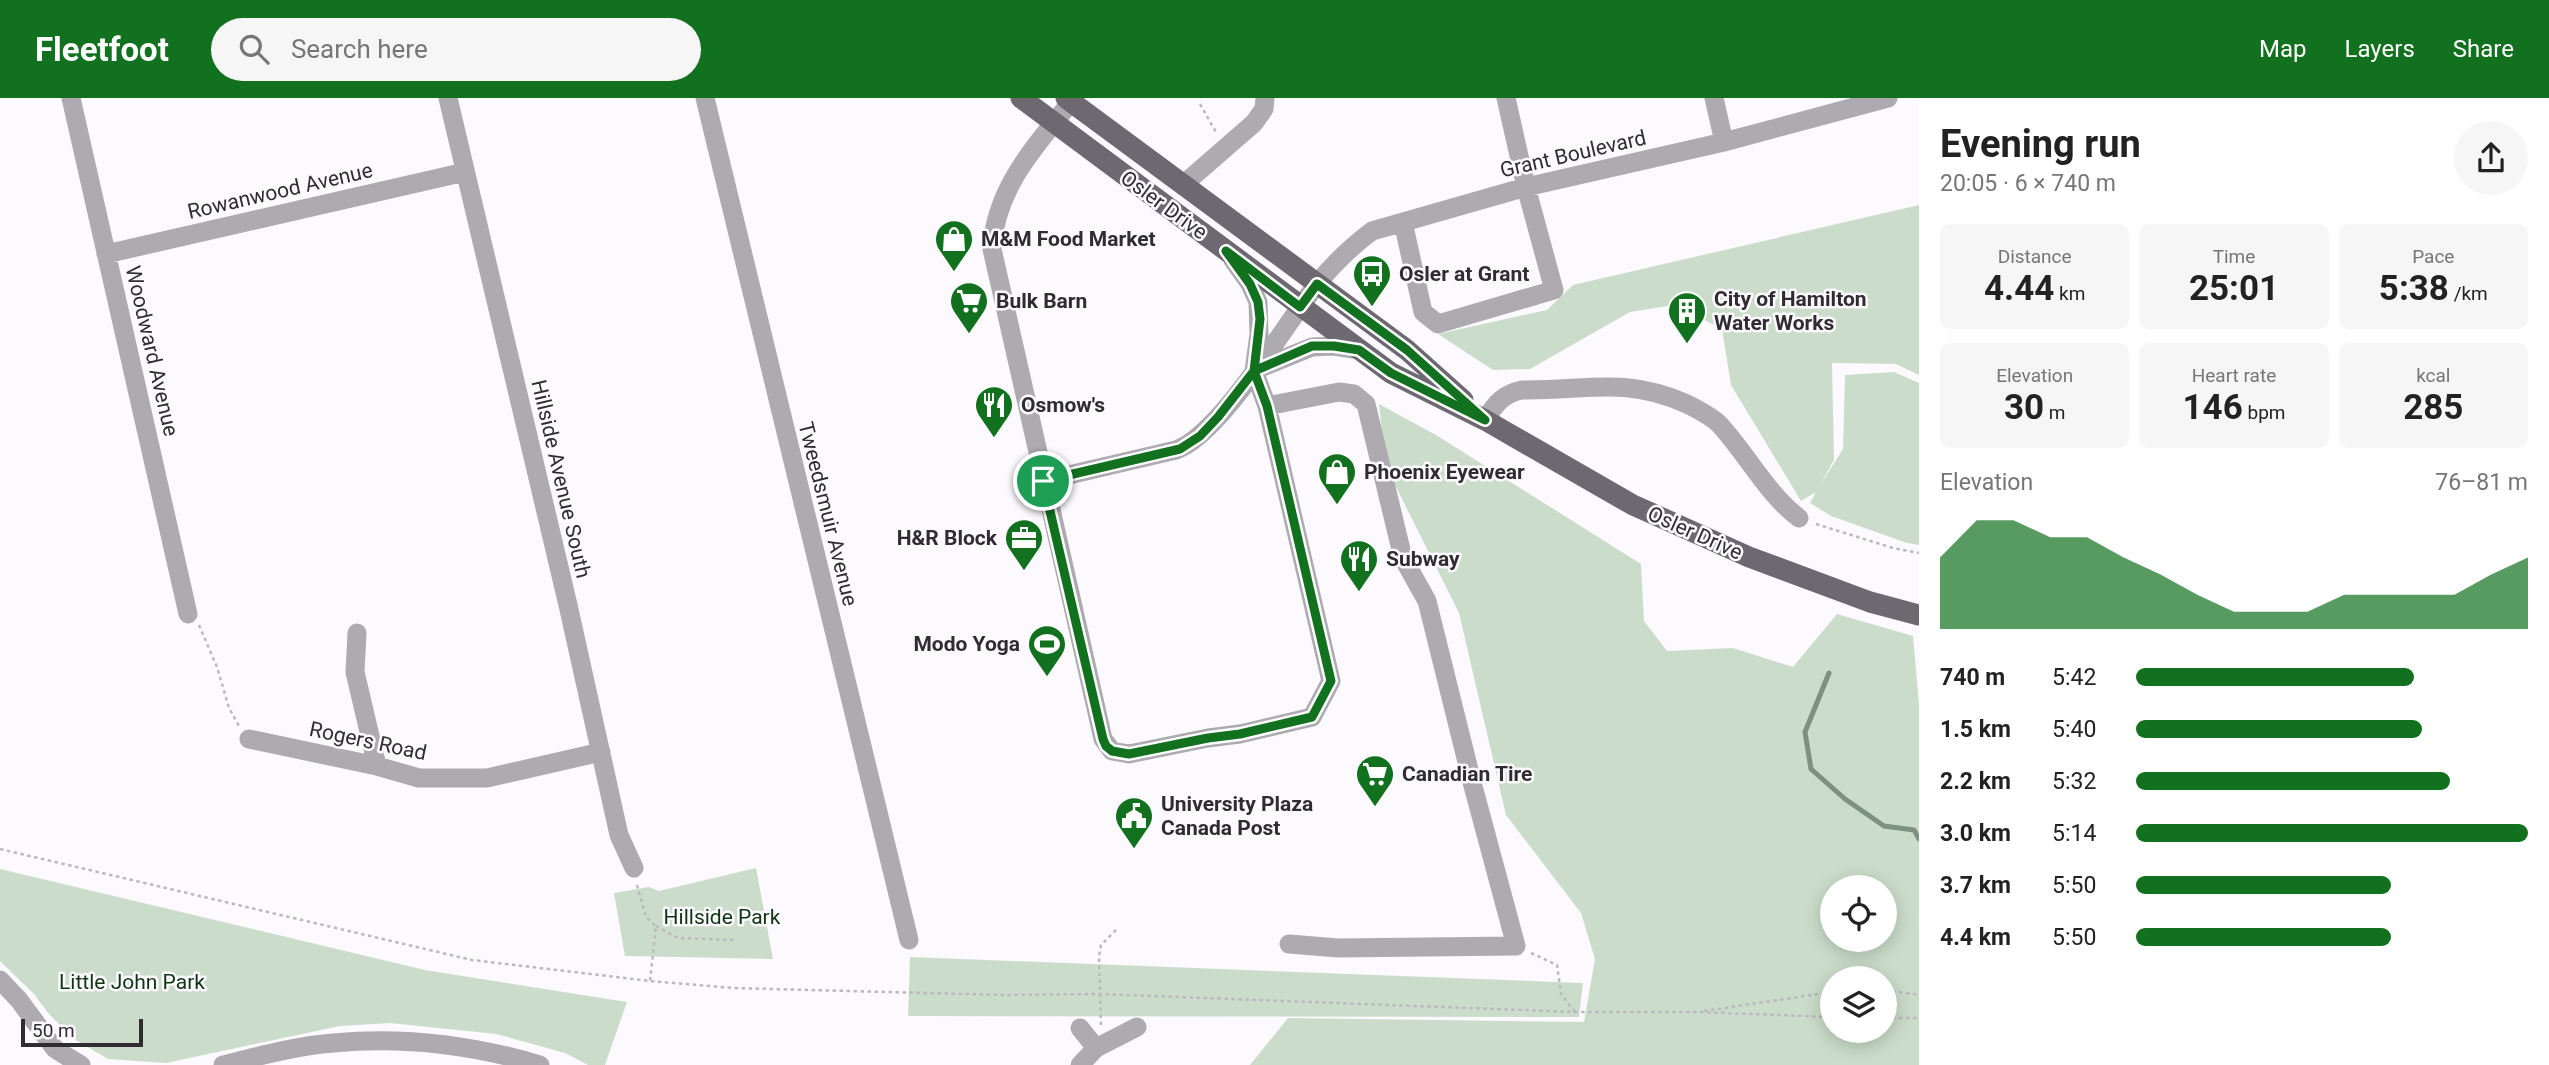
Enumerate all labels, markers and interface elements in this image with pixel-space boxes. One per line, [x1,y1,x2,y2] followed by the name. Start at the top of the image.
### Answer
[211,18,701,81] search box
[35,30,169,69] text: Fleetfoot
[235,30,273,68] icon: search
[291,34,428,64] text: Search here
[2259,35,2307,63] text: Map
[2345,35,2415,63] text: Layers
[2453,35,2514,63] text: Share
[2454,121,2528,195] button: share
[1940,122,2141,166] text: Evening run
[1498,126,1648,182] street label: Grant Boulevard
[185,158,375,224] street label: Rowanwood Avenue
[1116,166,1212,244] street label: Osler Drive
[1940,170,2116,197] text: 20:05 · 6 × 740 m
[933,218,975,273] shop icon: M&M Food Market
[981,227,1156,251] place label: M&M Food Market
[1998,245,2072,268] text: Distance
[2213,245,2255,268] text: Time
[2412,245,2454,268] text: Pace
[1351,253,1393,308] bus stop icon: Osler at Grant
[1399,262,1529,286] place label: Osler at Grant
[121,264,183,438] street label: Woodward Avenue
[1984,268,2054,309] text: 4.44
[2189,268,2279,309] text: 25:01
[2379,268,2449,309] text: 5:38
[948,280,990,335] supermarket icon: Bulk Barn
[2054,282,2085,305] text: km
[2449,282,2488,305] text: /km
[1714,287,1867,335] place label: City of Hamilton Water Works
[996,289,1087,313] place label: Bulk Barn
[1666,290,1708,345] building icon: City of Hamilton Water Works
[1996,364,2073,387] text: Elevation
[2192,364,2276,387] text: Heart rate
[2416,364,2451,387] text: kcal
[526,378,596,580] street label: Hillside Avenue South
[973,384,1015,439] restaurant icon: Osmow's
[2004,387,2044,428] text: 30
[2183,387,2243,428] text: 146
[2403,387,2463,428] text: 285
[1021,393,1105,417] place label: Osmow's
[2044,401,2065,424] text: m
[2243,401,2285,424] text: bpm
[794,420,862,608] street label: Tweedsmuir Avenue
[1013,451,1073,511] pin
[1316,451,1358,506] shop icon: Phoenix Eyewear
[1364,460,1525,484] place label: Phoenix Eyewear
[1024,462,1062,500] icon: arrive
[1940,469,2033,496] text: Elevation
[2435,469,2528,496] text: 76–81 m
[1644,501,1746,565] street label: Osler Drive
[1003,517,1045,572] office icon: H&R Block
[897,526,998,550] place label: H&R Block
[1338,538,1380,593] restaurant icon: Subway
[1386,547,1460,571] place label: Subway
[1026,623,1068,678] sports icon: Modo Yoga
[913,632,1020,656] place label: Modo Yoga
[1940,664,2005,691] text: 740 m
[2052,664,2096,691] text: 5:42
[1940,716,2011,743] text: 1.5 km
[2052,716,2096,743] text: 5:40
[307,717,429,765] street label: Rogers Road
[1354,753,1396,808] supermarket icon: Canadian Tire
[1402,762,1532,786] place label: Canadian Tire
[1940,768,2011,795] text: 2.2 km
[2052,768,2096,795] text: 5:32
[1161,792,1313,840] place label: University Plaza Canada Post
[1113,795,1155,850] public building icon: University Plaza Canada Post
[1940,820,2011,847] text: 3.0 km
[2052,820,2096,847] text: 5:14
[1940,872,2011,899] text: 3.7 km
[2052,872,2096,899] text: 5:50
[1820,875,1897,1043] map controls
[1820,875,1897,952] button: locate
[664,905,781,929] park label: Hillside Park
[1940,924,2011,951] text: 4.4 km
[2052,924,2096,951] text: 5:50
[1820,966,1897,1043] button: layers
[59,970,205,994] park label: Little John Park
[21,1016,144,1048] scale bar
[32,1019,75,1042] text: 50 m

